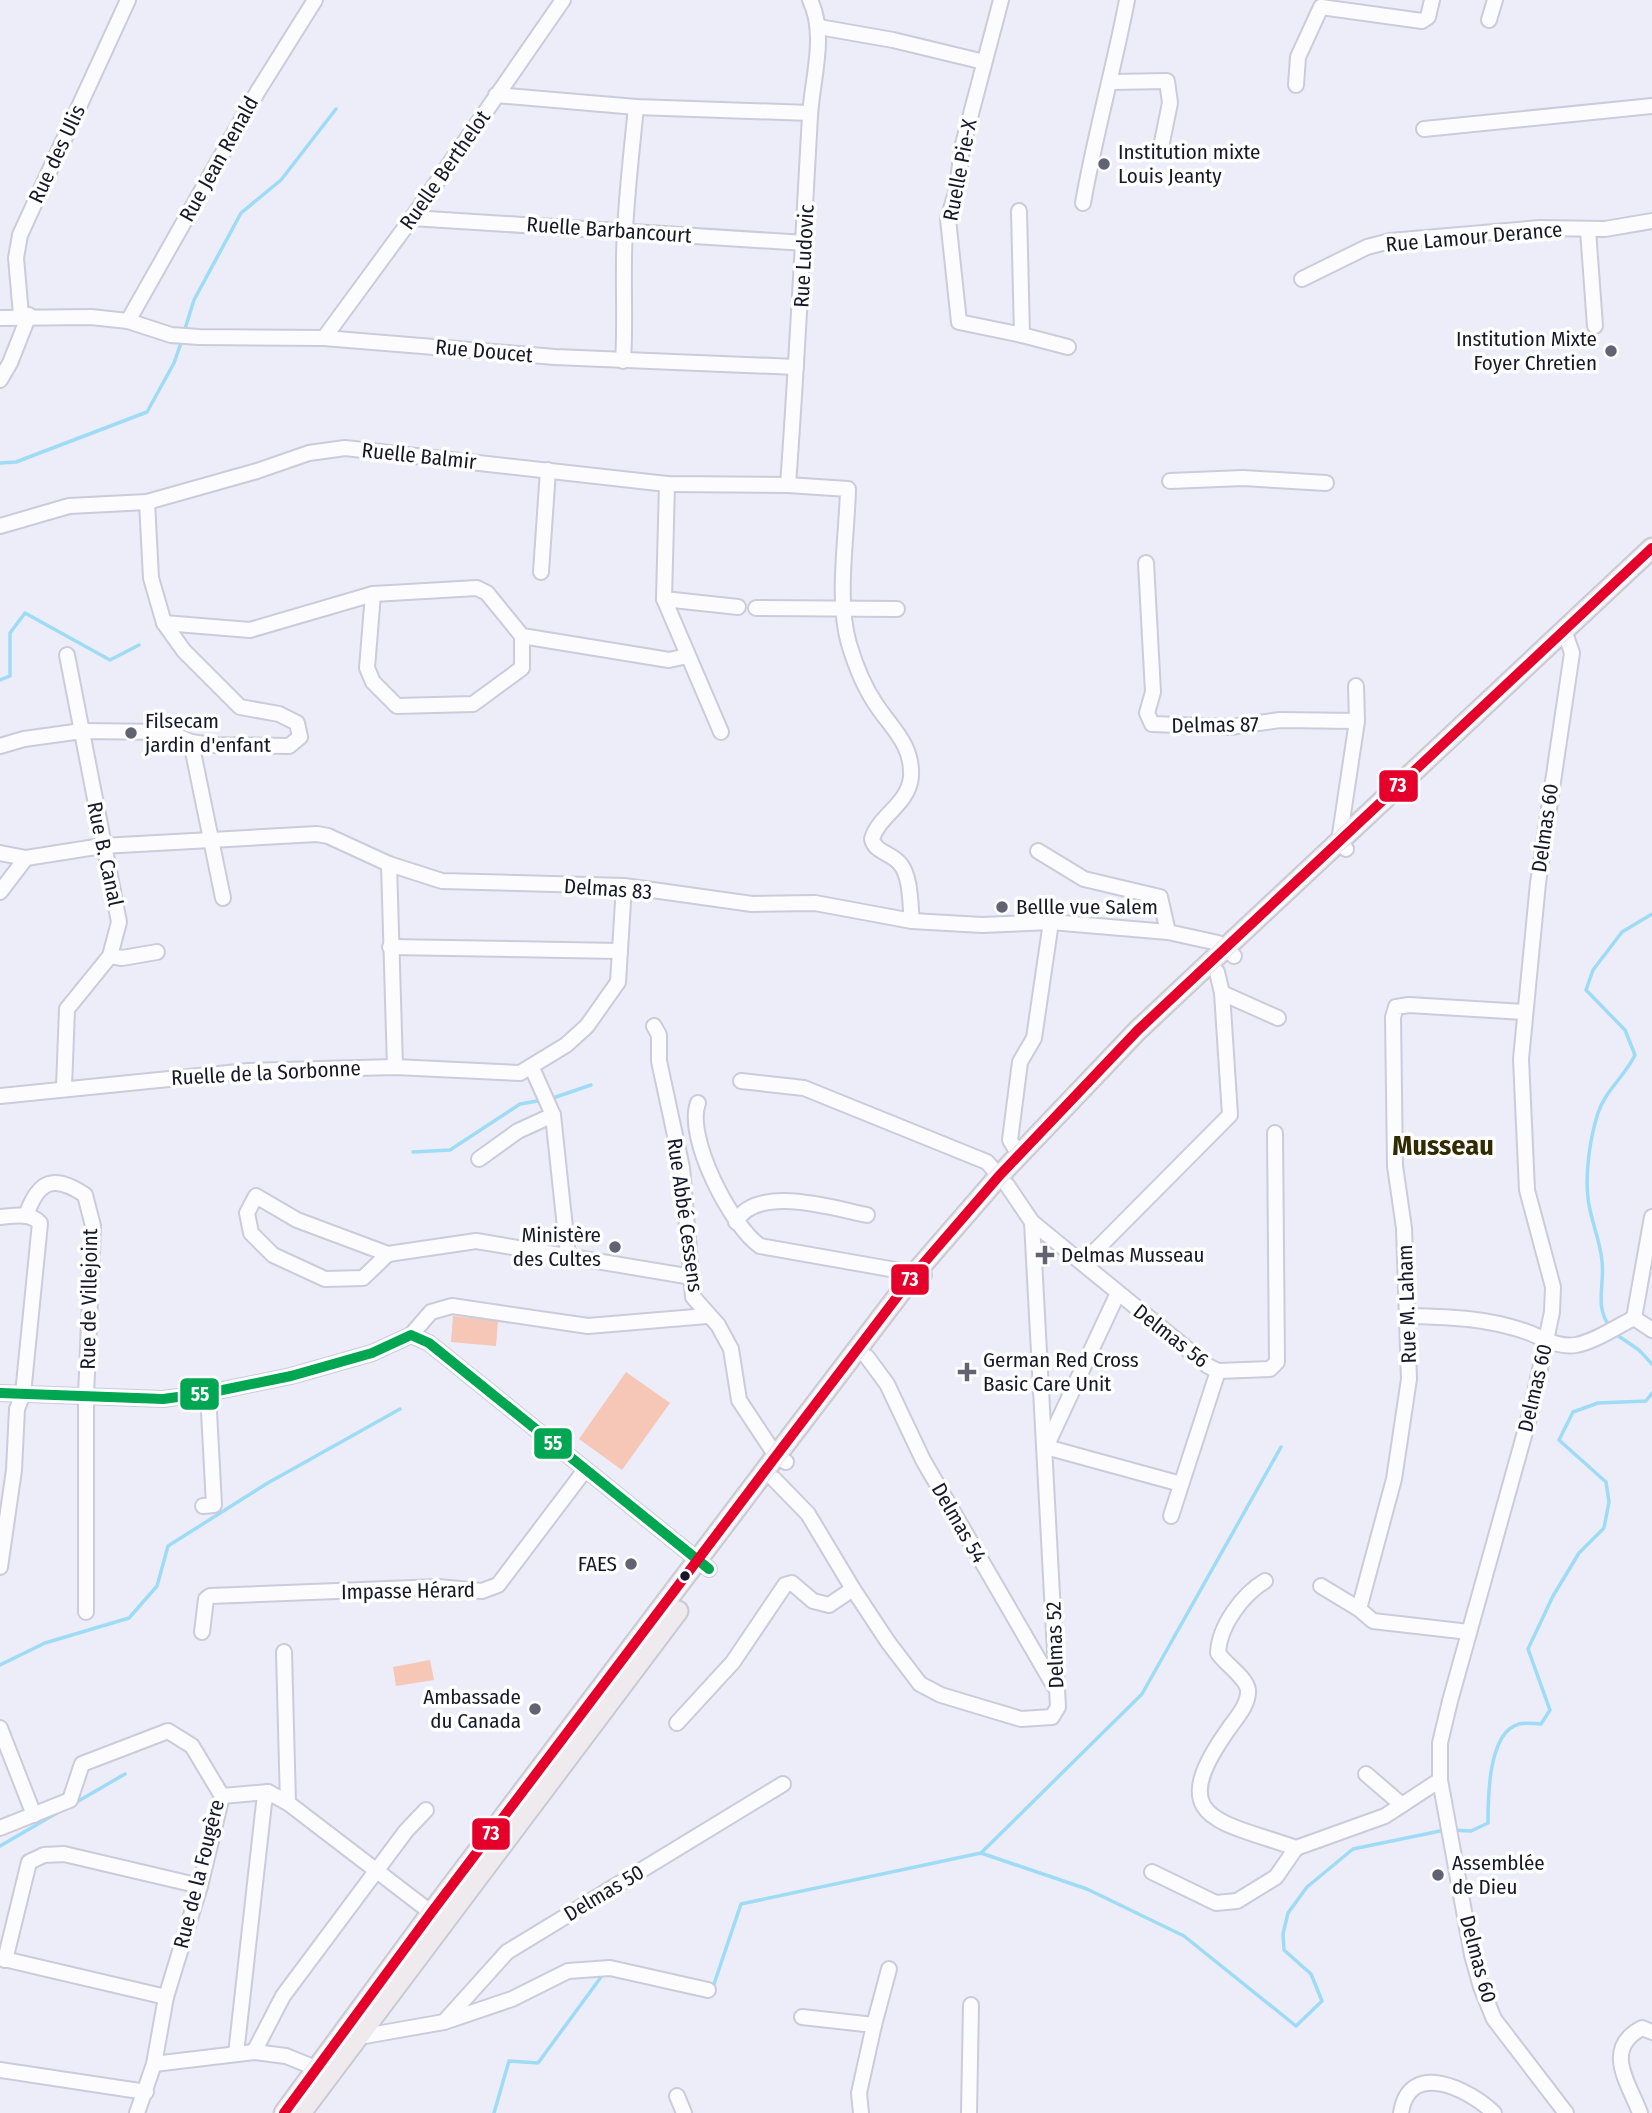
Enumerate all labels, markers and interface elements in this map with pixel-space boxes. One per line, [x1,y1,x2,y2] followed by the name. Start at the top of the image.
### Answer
[174,92,264,226] street label: Rue Jean Renald
[23,101,91,207] street label: Rue des Ulis
[394,105,496,235] street label: Ruelle Berthelot
[937,116,983,223] street label: Ruelle Pie-X
[1118,139,1260,189] place label: Institution mixte Louis Jeanty
[1096,156,1112,172] marker: Institution mixte Louis Jeanty
[788,204,820,308] street label: Rue Ludovic
[526,211,693,249] street label: Ruelle Barbancourt
[1385,216,1563,258] street label: Rue Lamour Derance
[1456,326,1597,376] place label: Institution Mixte Foyer Chretien
[434,334,534,368] street label: Rue Doucet
[1603,343,1619,359] marker: Institution Mixte Foyer Chretien
[360,437,478,475] street label: Ruelle Balmir
[144,708,271,758] place label: Filsecam jardin d'enfant
[1171,711,1259,739] street label: Delmas 87
[123,725,139,741] marker: Filsecam jardin d'enfant
[1378,769,1419,803] line badge: 73
[1389,774,1407,797] text: 73
[1526,782,1564,874] street label: Delmas 60
[81,799,129,909] street label: Rue B. Canal
[563,873,653,905] street label: Delmas 83
[1016,894,1158,920] place label: Bellle vue Salem
[994,899,1010,915] marker: Bellle vue Salem
[171,1055,361,1091] street label: Ruelle de la Sorbonne
[1392,1129,1494,1162] district label: Musseau
[661,1136,709,1294] street label: Rue Abbé Cessens
[513,1222,601,1272] place label: Ministère des Cultes
[75,1228,103,1370] street label: Rue de Villejoint
[607,1239,623,1255] marker: Ministère des Cultes
[1061,1242,1204,1268] place label: Delmas Musseau
[1392,1244,1422,1364] street label: Rue M. Laham
[1035,1245,1055,1265] marker: Delmas Musseau
[890,1263,930,1296] line badge: 73
[901,1268,919,1291] text: 73
[1128,1299,1214,1373] street label: Delmas 56
[1512,1341,1558,1435] street label: Delmas 60
[983,1347,1139,1397] place label: German Red Cross Basic Care Unit
[957,1362,977,1382] marker: German Red Cross Basic Care Unit
[179,1377,220,1411] line badge: 55
[191,1383,209,1406] text: 55
[533,1427,573,1460] line badge: 55
[544,1432,562,1455] text: 55
[926,1478,992,1568] street label: Delmas 54
[578,1551,617,1577] place label: FAES
[623,1556,639,1572] marker: FAES
[678,1569,692,1583] unlabelled marker
[341,1577,475,1605] street label: Impasse Hérard
[1040,1601,1070,1689] street label: Delmas 52
[423,1684,521,1734] place label: Ambassade du Canada
[527,1701,543,1717] marker: Ambassade du Canada
[168,1797,230,1951] street label: Rue de la Fougère
[471,1817,511,1851] line badge: 73
[482,1822,500,1845] text: 73
[1452,1850,1545,1900] place label: Assemblée de Dieu
[559,1859,649,1927] street label: Delmas 50
[1430,1867,1446,1883] marker: Assemblée de Dieu
[1454,1912,1502,2006] street label: Delmas 60

